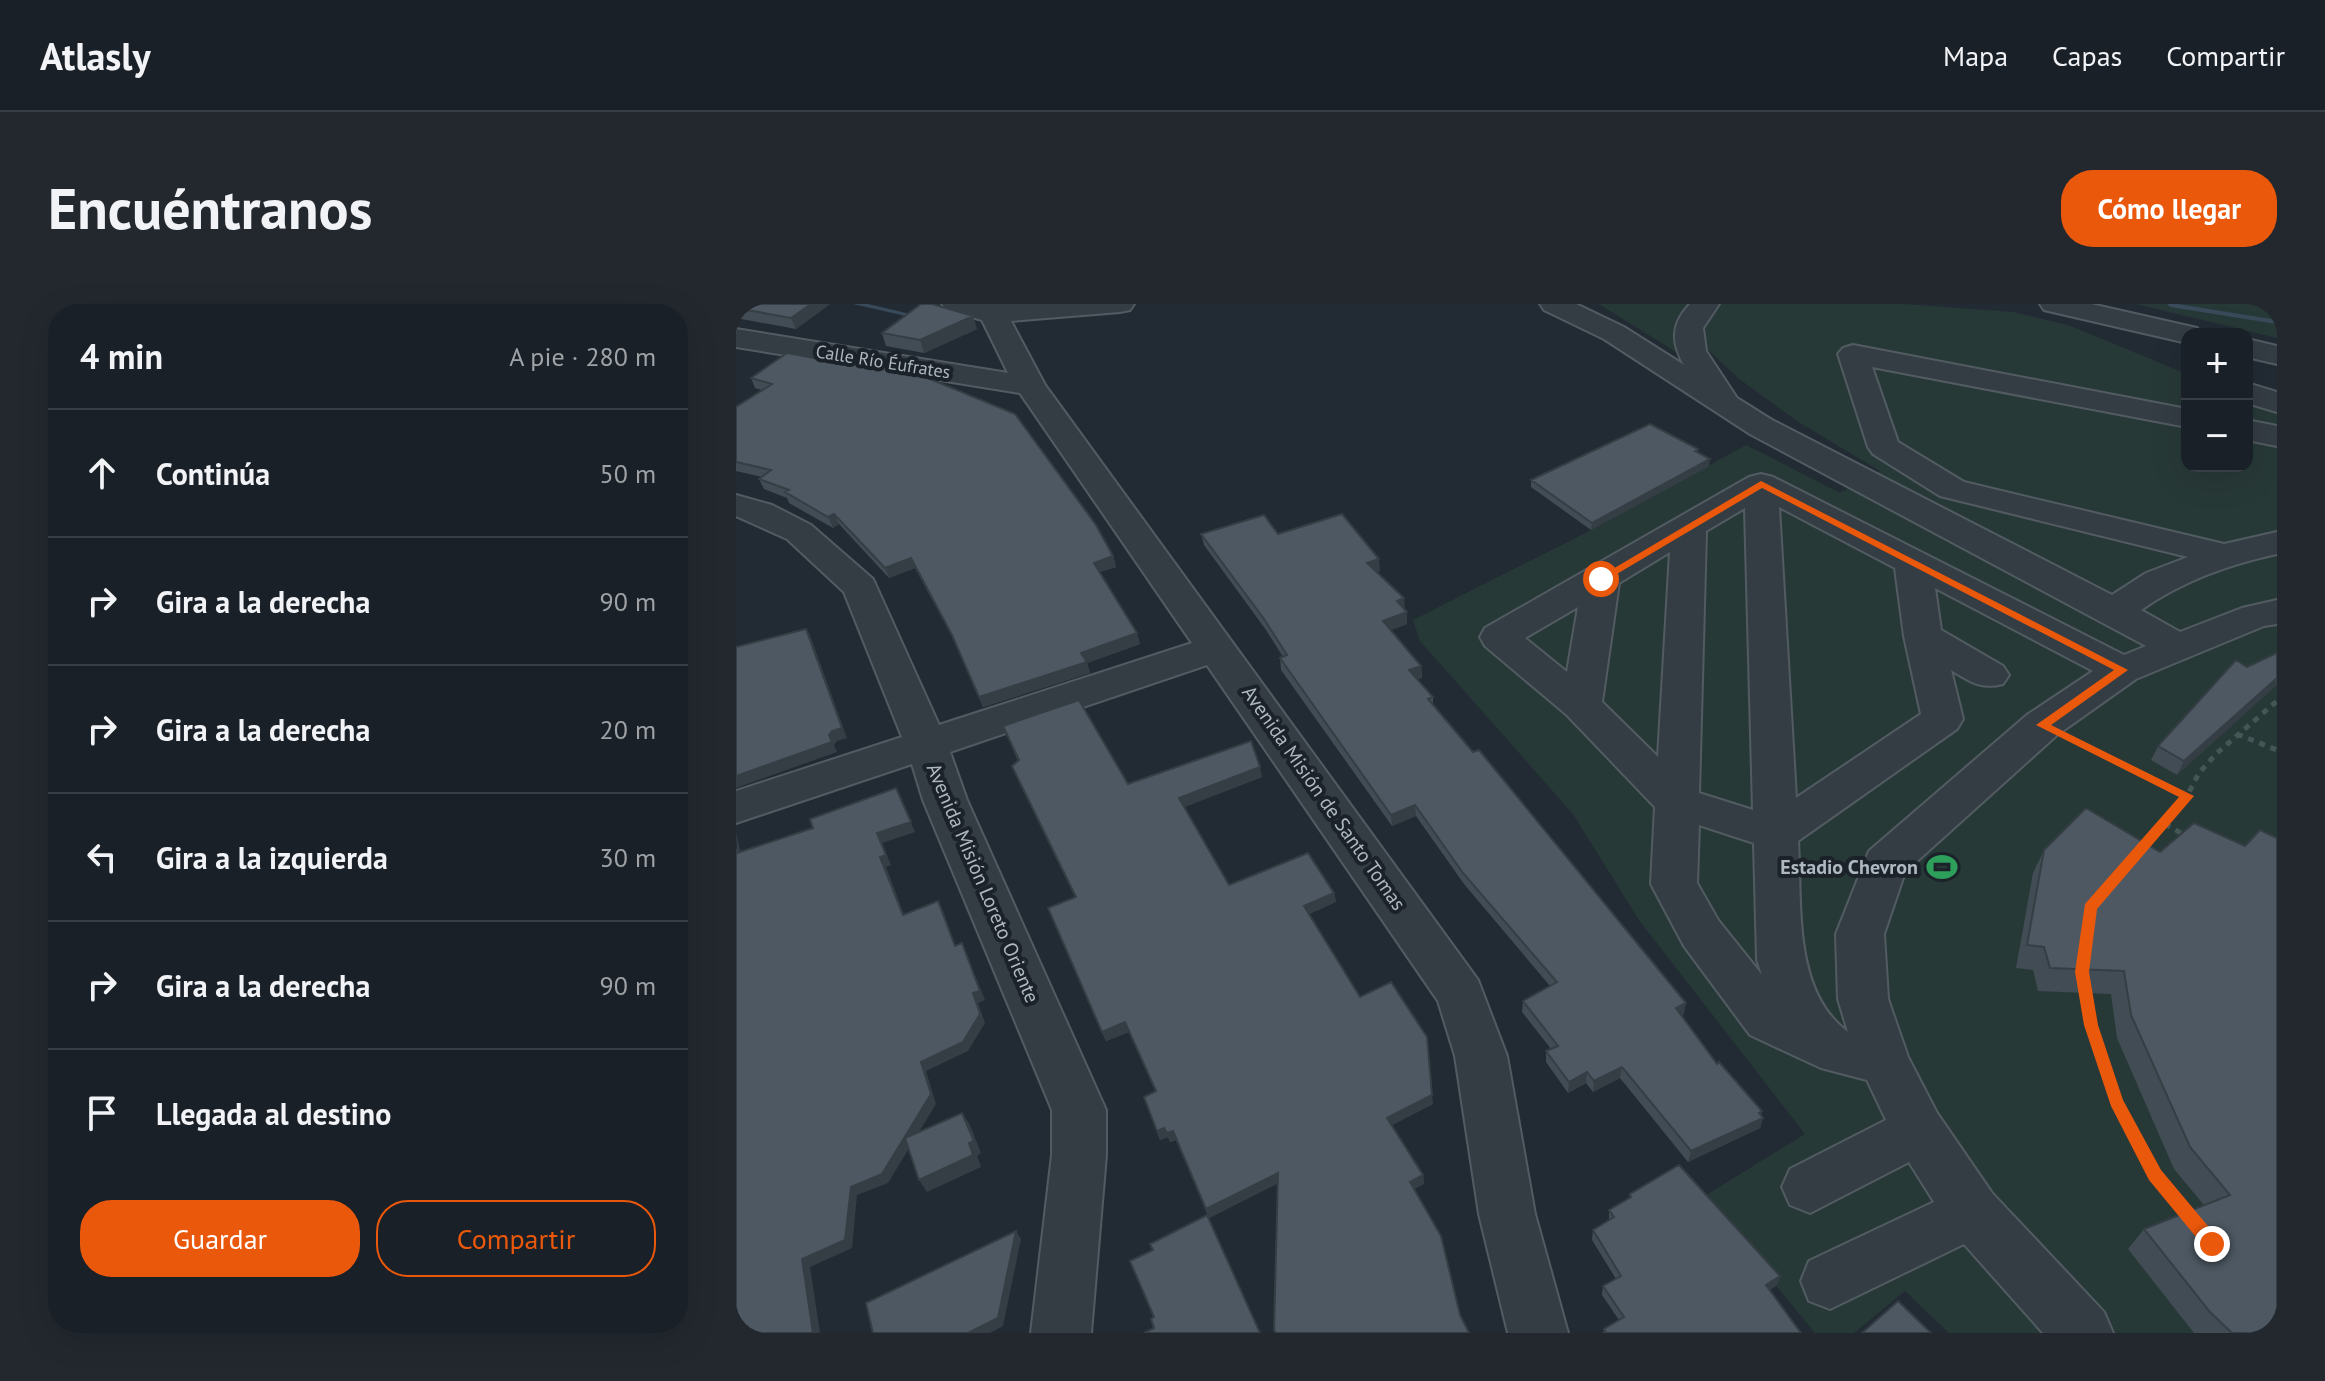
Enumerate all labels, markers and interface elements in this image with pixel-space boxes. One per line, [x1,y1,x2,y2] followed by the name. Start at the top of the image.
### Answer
[40,31,151,80] text: Atlasly
[1943,37,2008,74] text: Mapa
[2052,37,2122,74] text: Capas
[2166,37,2285,74] text: Compartir
[2061,170,2277,247] button: Cómo llegar
[48,172,372,244] text: Encuéntranos
[2181,328,2253,472] map controls
[2181,328,2253,400] button: +
[80,334,163,378] text: 4 min
[509,340,656,373] text: A pie · 280 m
[814,340,952,383] street label: Calle Río Éufrates
[2181,400,2253,472] button: −
[80,451,124,495] icon: ahead
[156,454,270,493] text: Continúa
[600,457,656,490] text: 50 m
[1583,561,1619,597] route start
[80,579,124,623] icon: right
[156,582,370,621] text: Gira a la derecha
[600,585,656,618] text: 90 m
[1236,681,1412,915] street label: Avenida Misión de Santo Tomas
[80,707,124,751] icon: right
[156,710,370,749] text: Gira a la derecha
[600,713,656,746] text: 20 m
[921,759,1045,1007] street label: Avenida Misión Loreto Oriente
[80,835,124,879] icon: left
[156,838,388,877] text: Gira a la izquierda
[600,841,656,874] text: 30 m
[1925,850,1959,884] sports icon: Estadio Chevron
[1780,854,1918,880] place label: Estadio Chevron
[80,963,124,1007] icon: right
[156,966,370,1005] text: Gira a la derecha
[600,969,656,1002] text: 90 m
[80,1091,124,1135] icon: arrive
[156,1094,391,1133] text: Llegada al destino
[80,1200,360,1277] button: Guardar
[376,1200,656,1277] button: Compartir
[2194,1226,2230,1262] route end

